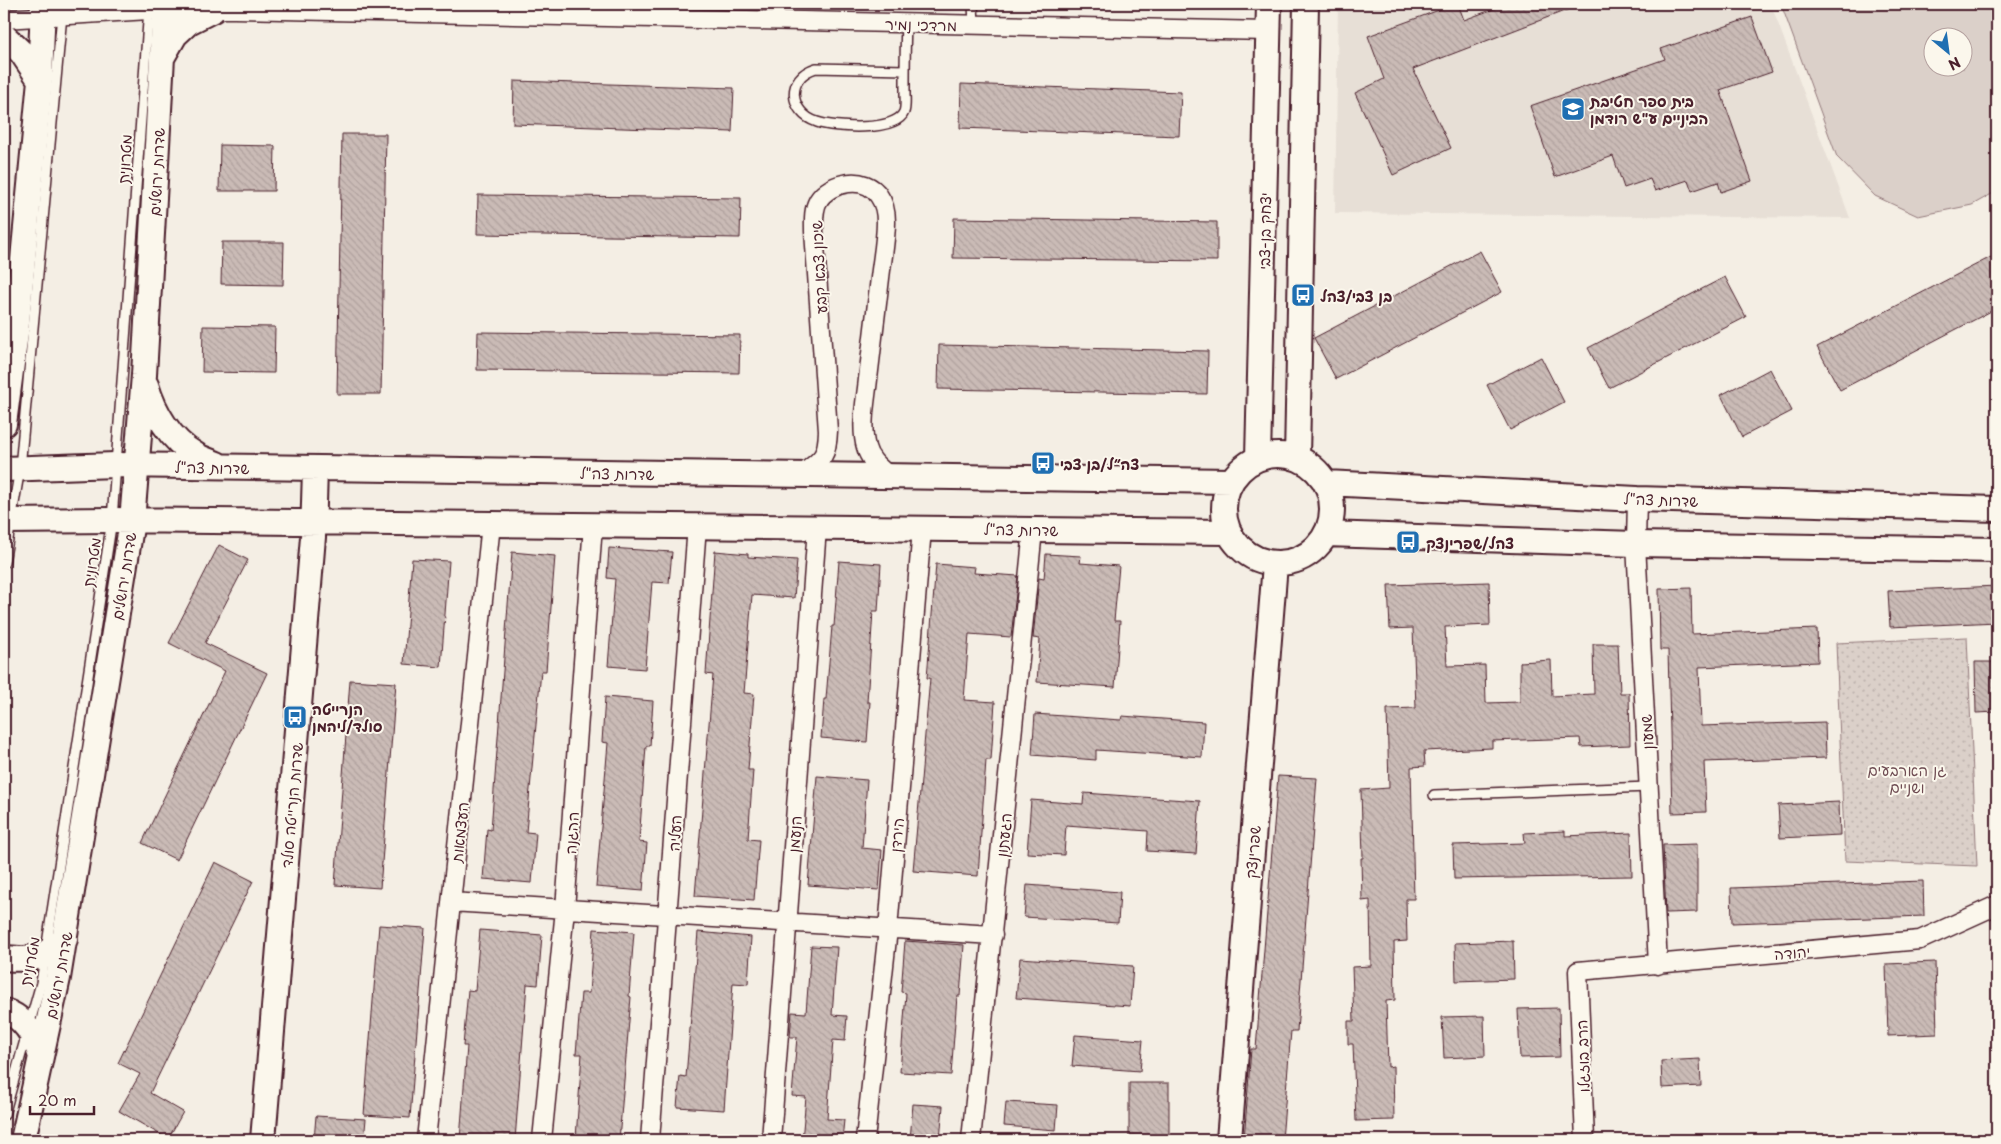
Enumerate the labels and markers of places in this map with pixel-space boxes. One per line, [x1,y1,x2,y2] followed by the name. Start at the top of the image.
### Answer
[1589,89,1709,129] place label: בית ספר חטיבת הביניים ע"ש רודמן
[1560,96,1586,122] school or university icon: בית ספר חטיבת הביניים ע"ש רודמן
[1290,282,1316,308] bus stop icon: בן צבי/צהל
[1320,284,1392,307] place label: בן צבי/צהל
[1030,450,1056,476] bus stop icon: צה״ל/בן צבי
[1060,452,1139,475] place label: צה״ל/בן צבי
[1395,529,1421,555] bus stop icon: צהל/שפרינצק
[1426,531,1514,554] place label: צהל/שפרינצק
[312,697,383,737] place label: הנרייטה סולד/ליהמן
[282,704,308,730] bus stop icon: הנרייטה סולד/ליהמן

